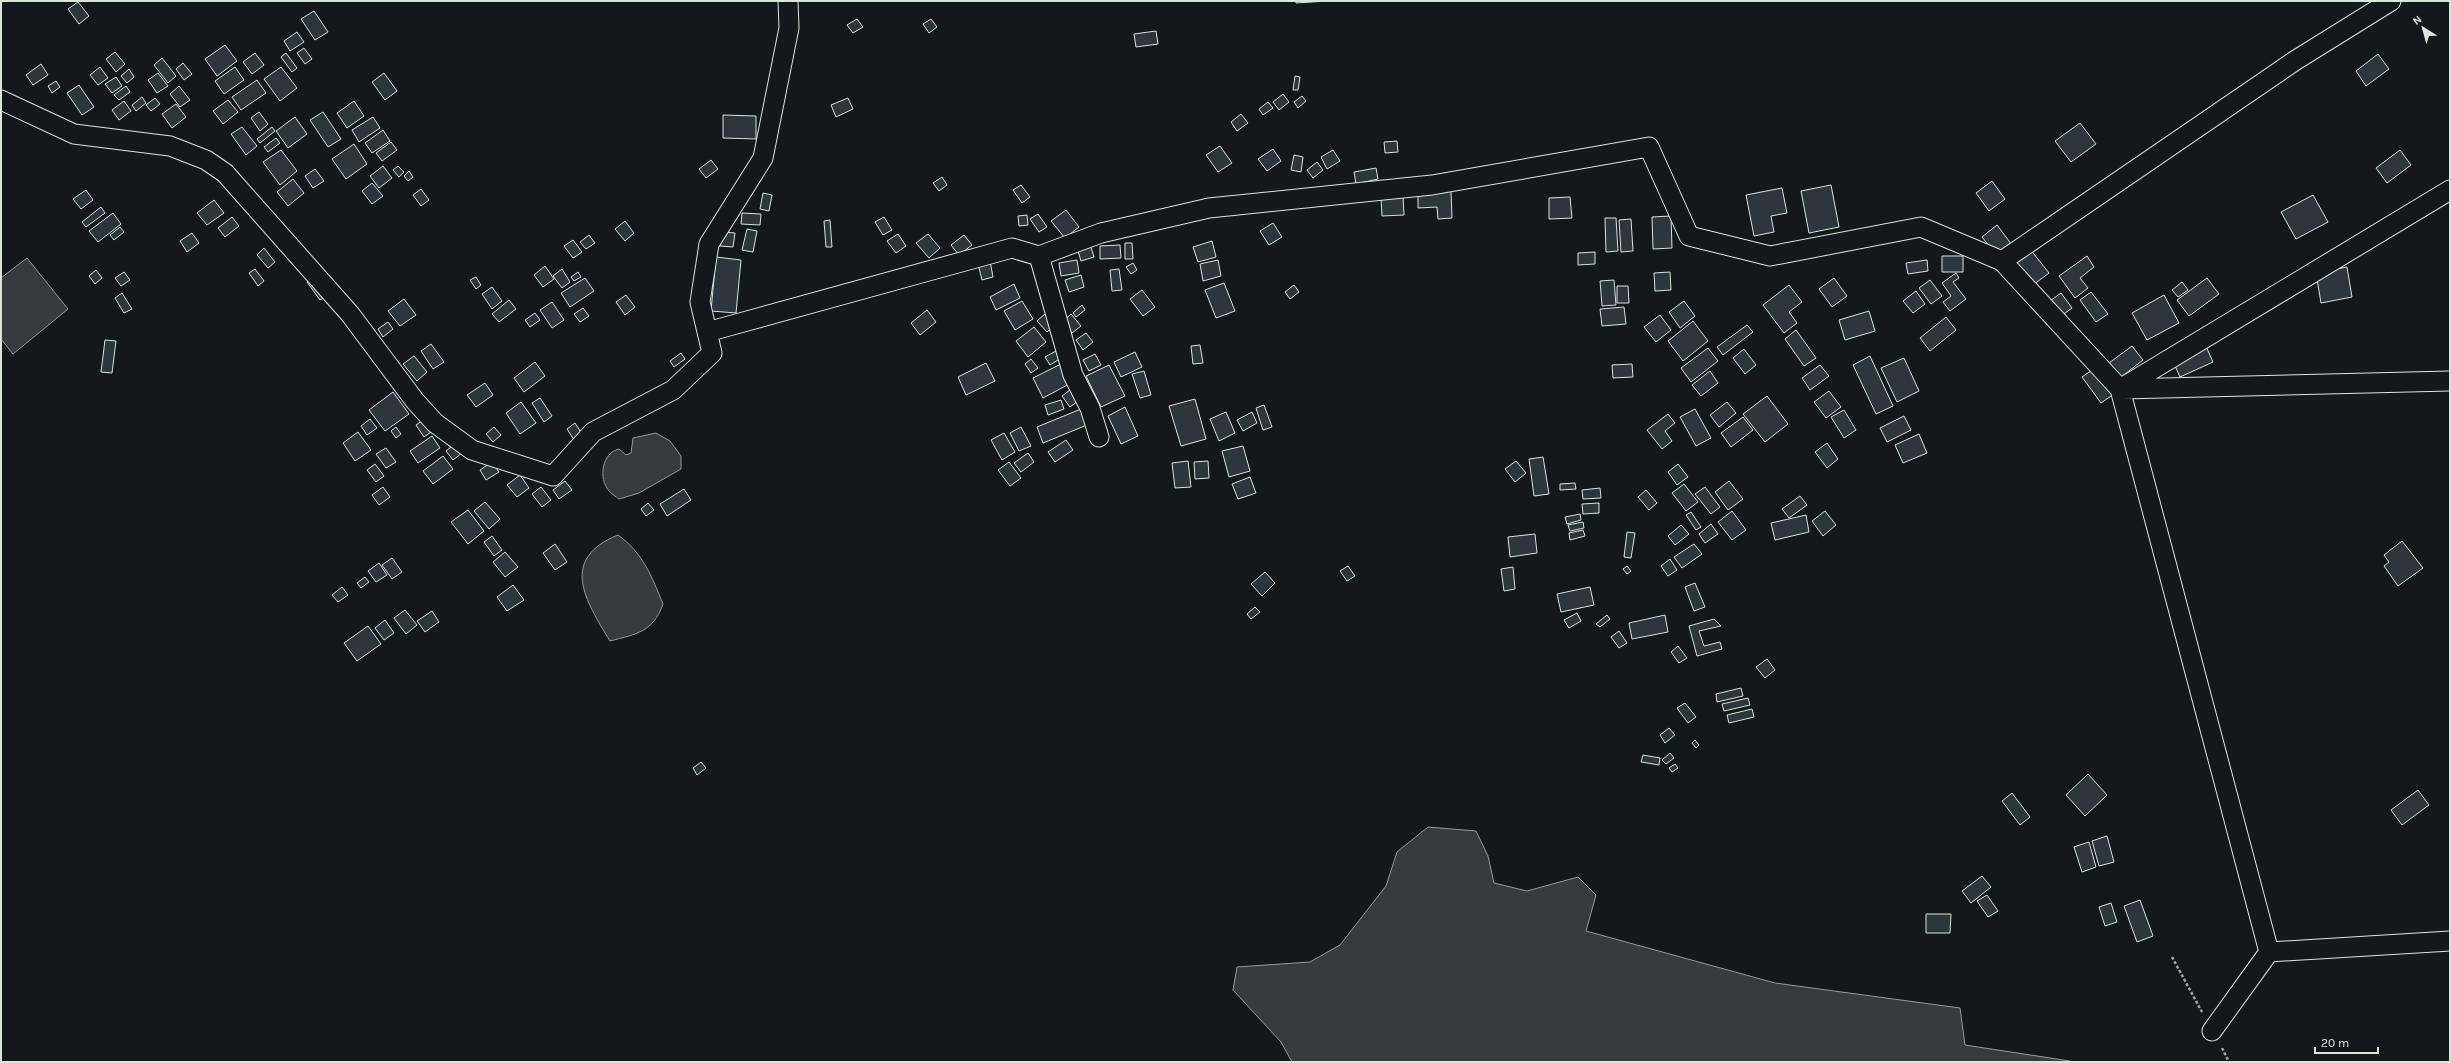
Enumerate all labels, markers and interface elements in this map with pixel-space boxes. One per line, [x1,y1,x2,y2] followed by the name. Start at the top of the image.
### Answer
[2403,8,2443,48] north arrow
[2410,13,2424,28] text: N
[2315,1029,2378,1055] scale bar
[2321,1036,2349,1050] text: 20 m

